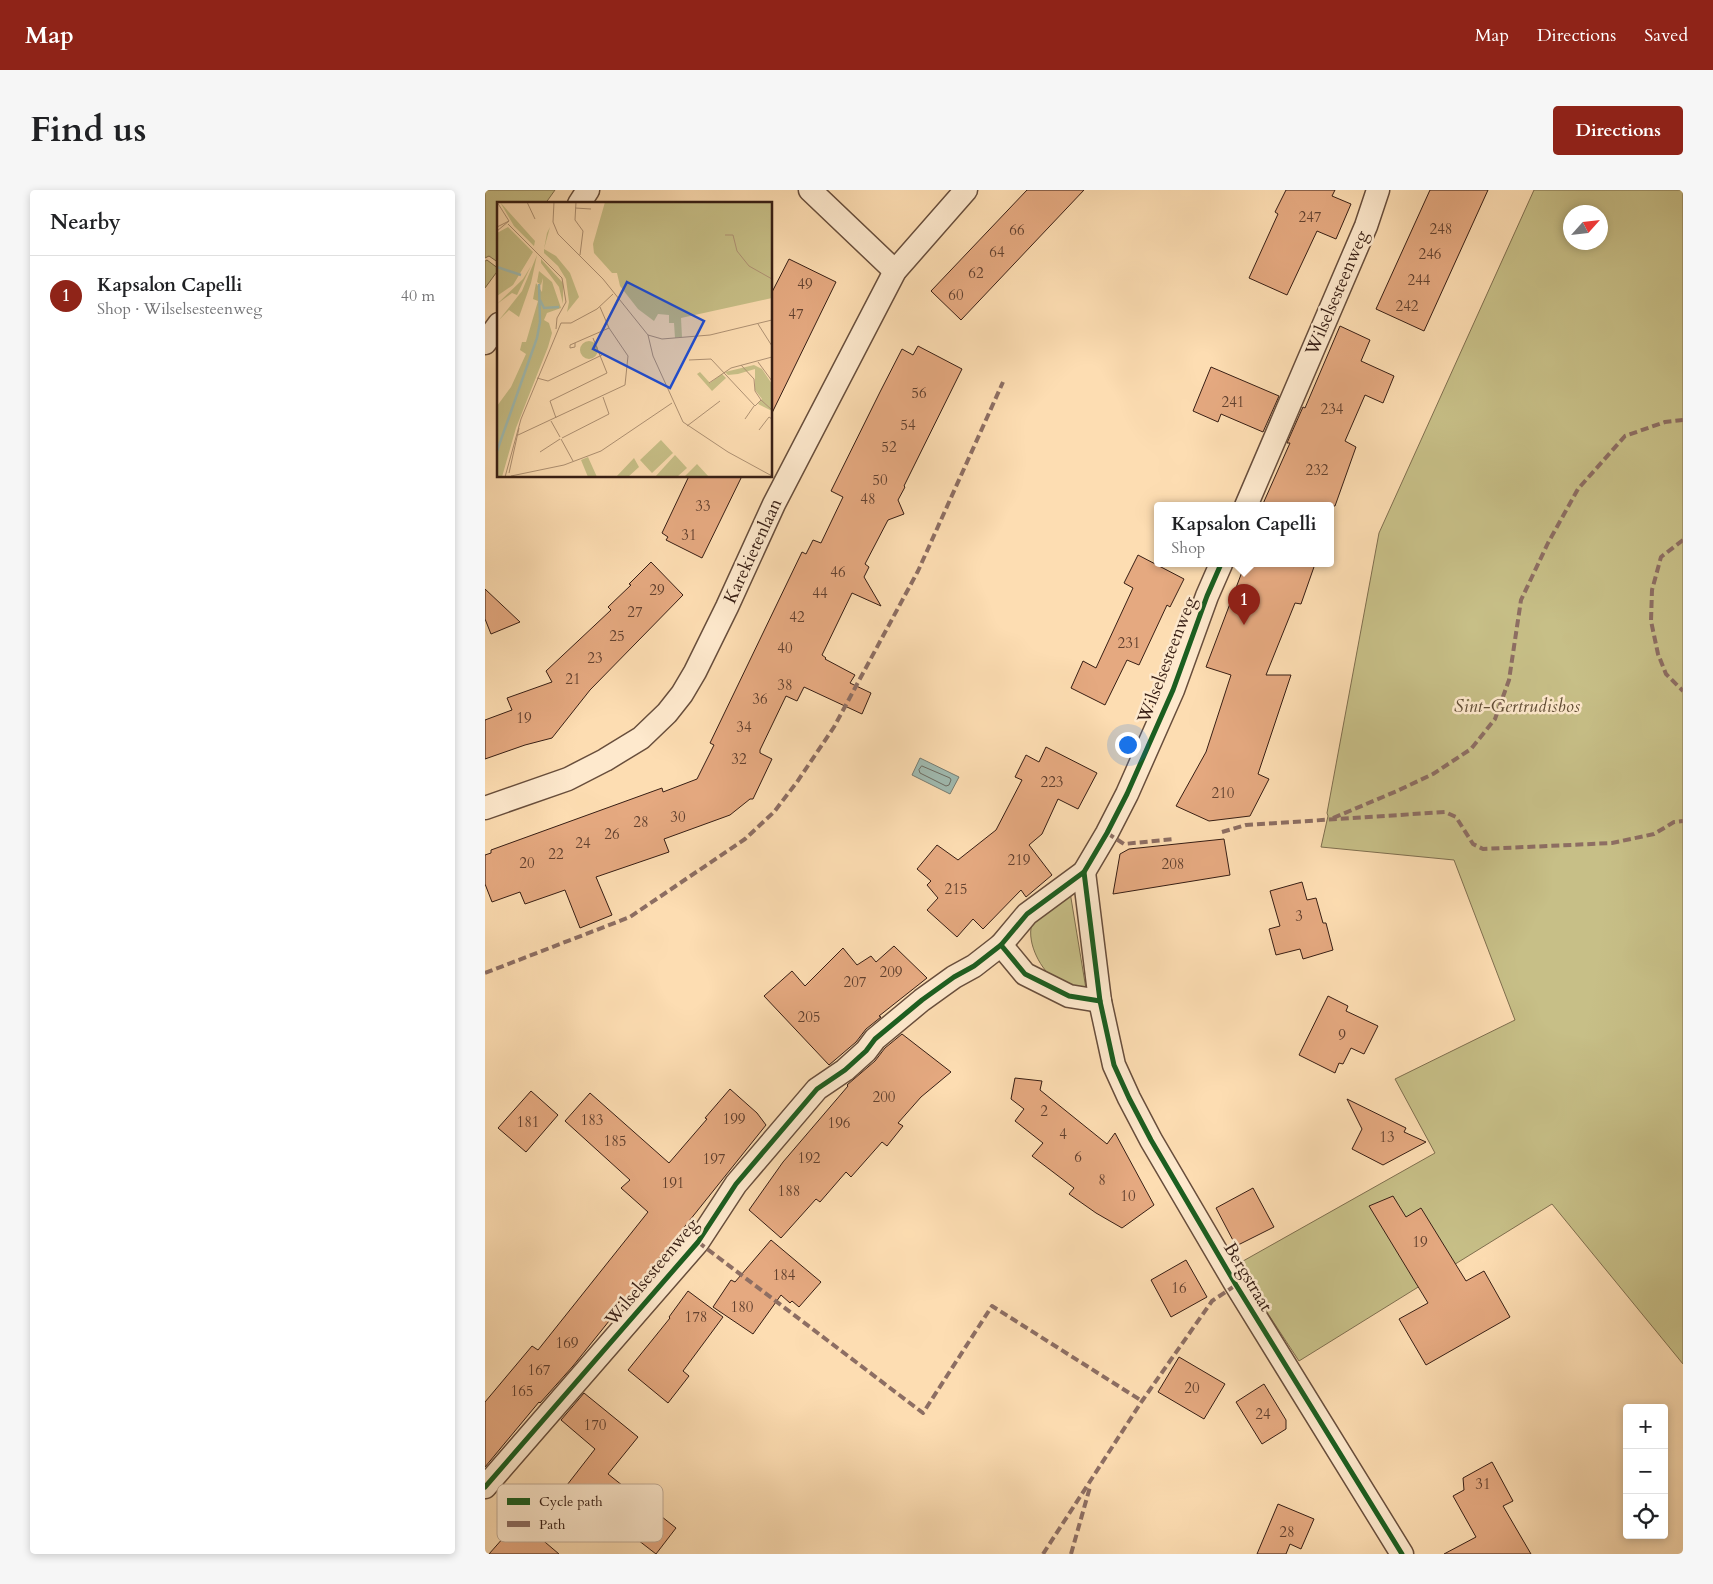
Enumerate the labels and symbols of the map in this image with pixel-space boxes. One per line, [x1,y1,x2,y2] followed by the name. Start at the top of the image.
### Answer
[497,202,773,478] inset map
[1563,205,1608,250] north arrow
[1298,207,1322,227] house number: 247
[1429,219,1453,239] house number: 248
[1009,220,1025,240] house number: 66
[1299,226,1375,360] street label: Wilselsesteenweg
[989,242,1005,262] house number: 64
[1418,244,1442,264] house number: 246
[968,263,984,283] house number: 62
[1407,270,1431,290] house number: 244
[797,274,813,294] house number: 49
[948,285,964,305] house number: 60
[1395,296,1419,316] house number: 242
[788,304,804,324] house number: 47
[911,383,927,403] house number: 56
[1221,392,1245,412] house number: 241
[1320,399,1344,419] house number: 234
[900,415,916,435] house number: 54
[881,437,897,457] house number: 52
[1305,460,1329,480] house number: 232
[872,470,888,490] house number: 50
[860,489,876,509] house number: 48
[718,494,789,608] street label: Karekietenlaan
[695,496,711,516] house number: 33
[681,525,697,545] house number: 31
[830,562,846,582] house number: 46
[649,580,665,600] house number: 29
[812,583,828,603] house number: 44
[1228,584,1260,625] pin: 1
[1131,592,1203,728] street label: Wilselsesteenweg
[627,602,643,622] house number: 27
[789,607,805,627] house number: 42
[609,626,625,646] house number: 25
[1117,633,1141,653] house number: 231
[777,638,793,658] house number: 40
[587,648,603,668] house number: 23
[565,669,581,689] house number: 21
[777,675,793,695] house number: 38
[752,689,768,709] house number: 36
[1454,694,1580,719] park label: Sint-Gertrudisbos
[516,708,532,728] house number: 19
[736,717,752,737] house number: 34
[1115,732,1141,758] your location
[731,749,747,769] house number: 32
[1040,772,1064,792] house number: 223
[1211,783,1235,803] house number: 210
[670,807,686,827] house number: 30
[633,812,649,832] house number: 28
[604,824,620,844] house number: 26
[575,833,591,853] house number: 24
[548,844,564,864] house number: 22
[1007,850,1031,870] house number: 219
[519,853,535,873] house number: 20
[1161,854,1185,874] house number: 208
[944,879,968,899] house number: 215
[1295,906,1303,926] house number: 3
[879,962,903,982] house number: 209
[843,972,867,992] house number: 207
[797,1007,821,1027] house number: 205
[1338,1025,1346,1045] house number: 9
[872,1087,896,1107] house number: 200
[1040,1101,1048,1121] house number: 2
[722,1109,746,1129] house number: 199
[580,1110,604,1130] house number: 183
[516,1112,540,1132] house number: 181
[827,1113,851,1133] house number: 196
[1059,1124,1067,1144] house number: 4
[1379,1127,1395,1147] house number: 13
[603,1131,627,1151] house number: 185
[1074,1147,1082,1167] house number: 6
[797,1148,821,1168] house number: 192
[702,1149,726,1169] house number: 197
[1098,1170,1106,1190] house number: 8
[661,1173,685,1193] house number: 191
[777,1181,801,1201] house number: 188
[1120,1186,1136,1206] house number: 10
[599,1212,705,1332] street label: Wilselsesteenweg
[1412,1232,1428,1252] house number: 19
[1218,1238,1279,1317] street label: Bergstraat
[772,1265,796,1285] house number: 184
[1171,1278,1187,1298] house number: 16
[730,1297,754,1317] house number: 180
[684,1307,708,1327] house number: 178
[555,1333,579,1353] house number: 169
[527,1360,551,1380] house number: 167
[1184,1378,1200,1398] house number: 20
[510,1381,534,1401] house number: 165
[1255,1404,1271,1424] house number: 24
[583,1415,607,1435] house number: 170
[1475,1474,1491,1494] house number: 31
[497,1484,663,1542] legend
[539,1492,603,1511] text: Cycle path
[539,1515,566,1534] text: Path
[1279,1522,1295,1542] house number: 28

